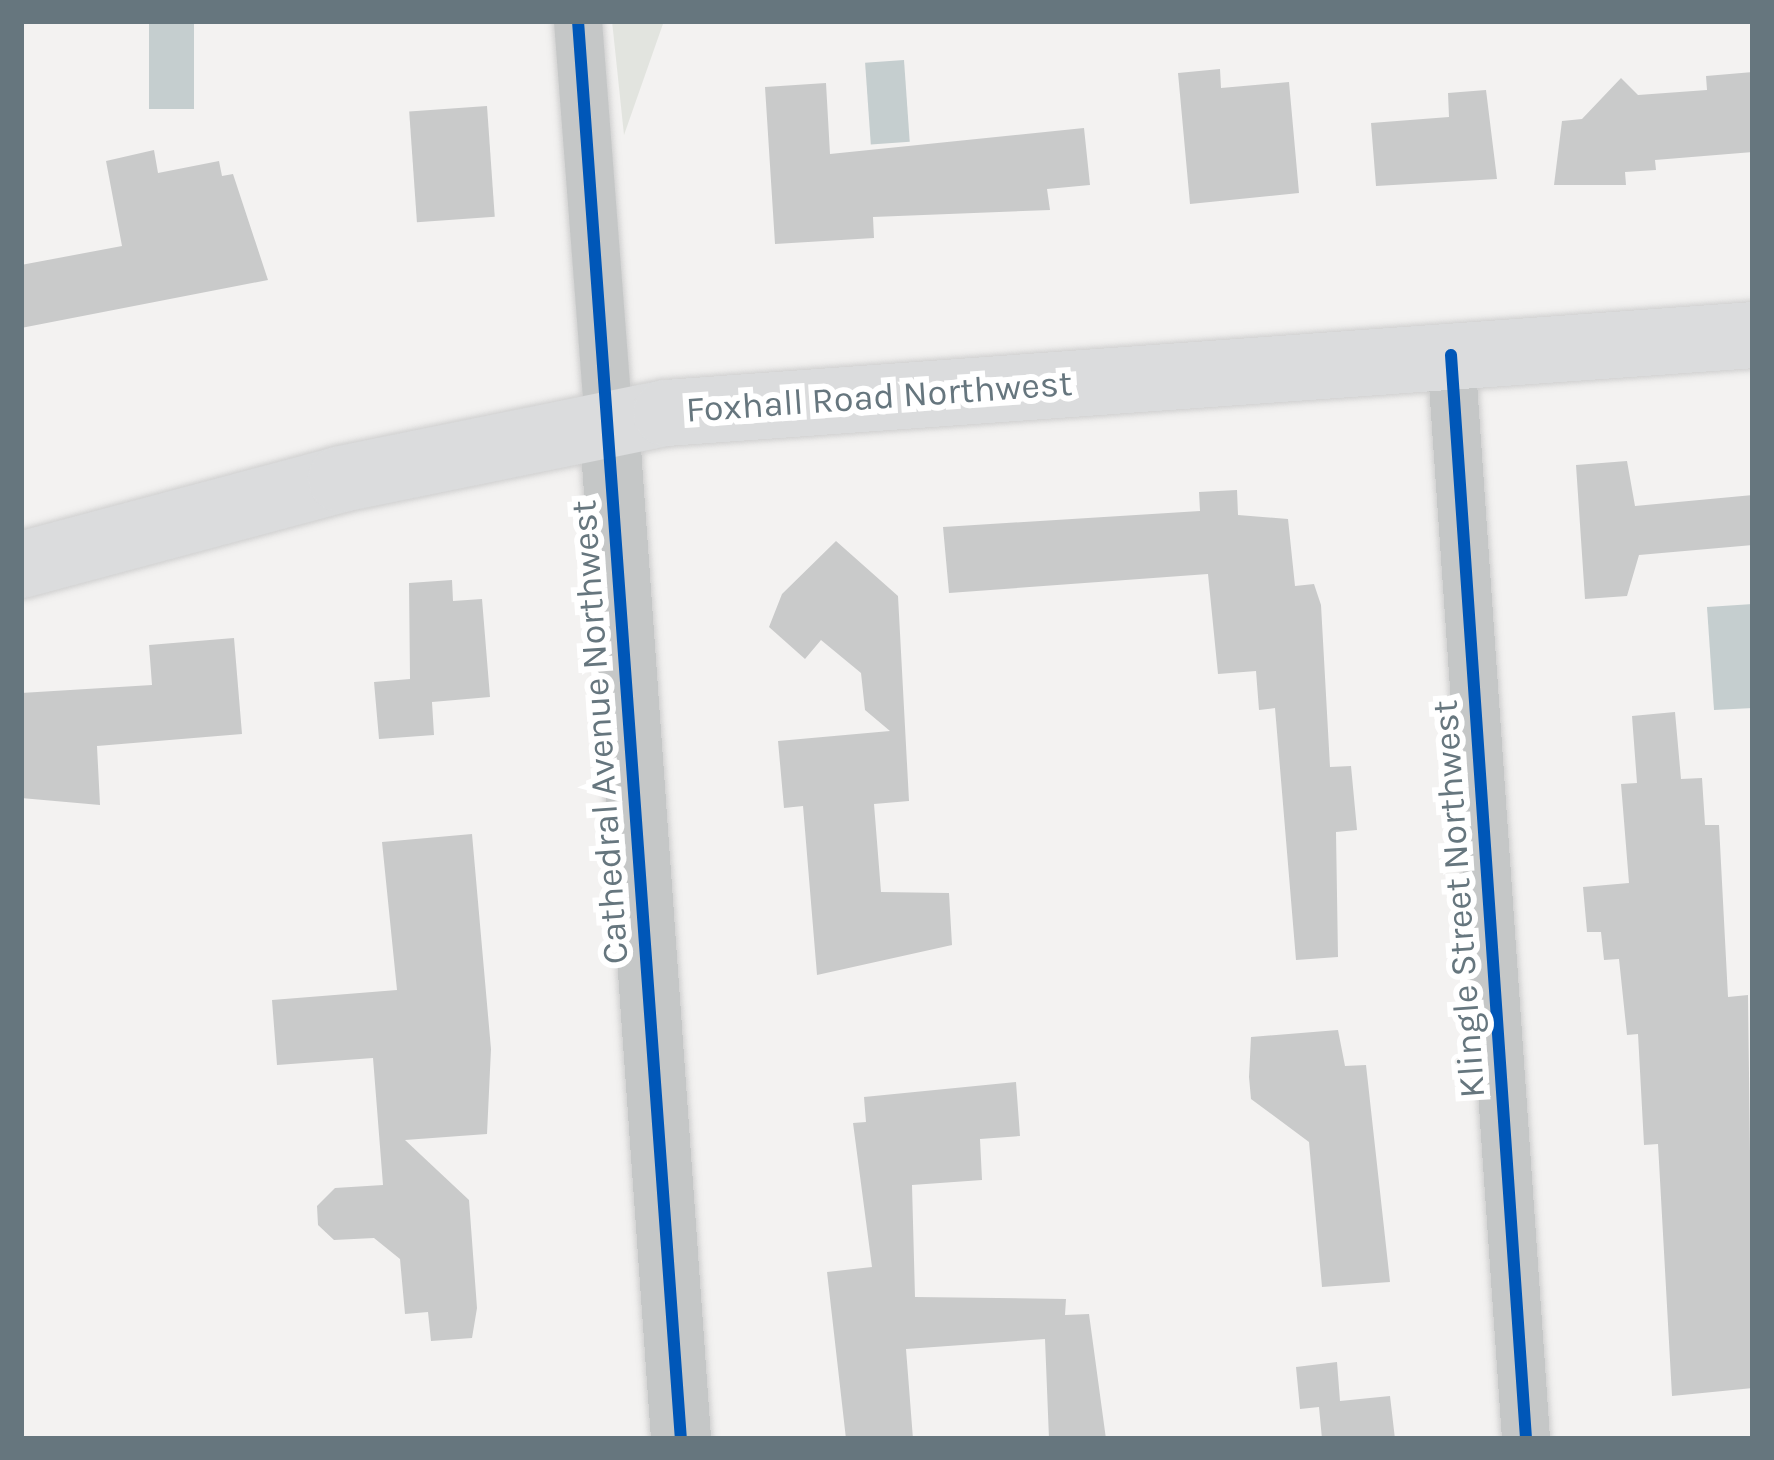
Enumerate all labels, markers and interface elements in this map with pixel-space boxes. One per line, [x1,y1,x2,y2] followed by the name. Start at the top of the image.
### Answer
[684,362,1074,432] street label: Foxhall Road Northwest
[562,499,638,965] street label: Cathedral Avenue Northwest
[1424,699,1494,1099] street label: Klingle Street Northwest

